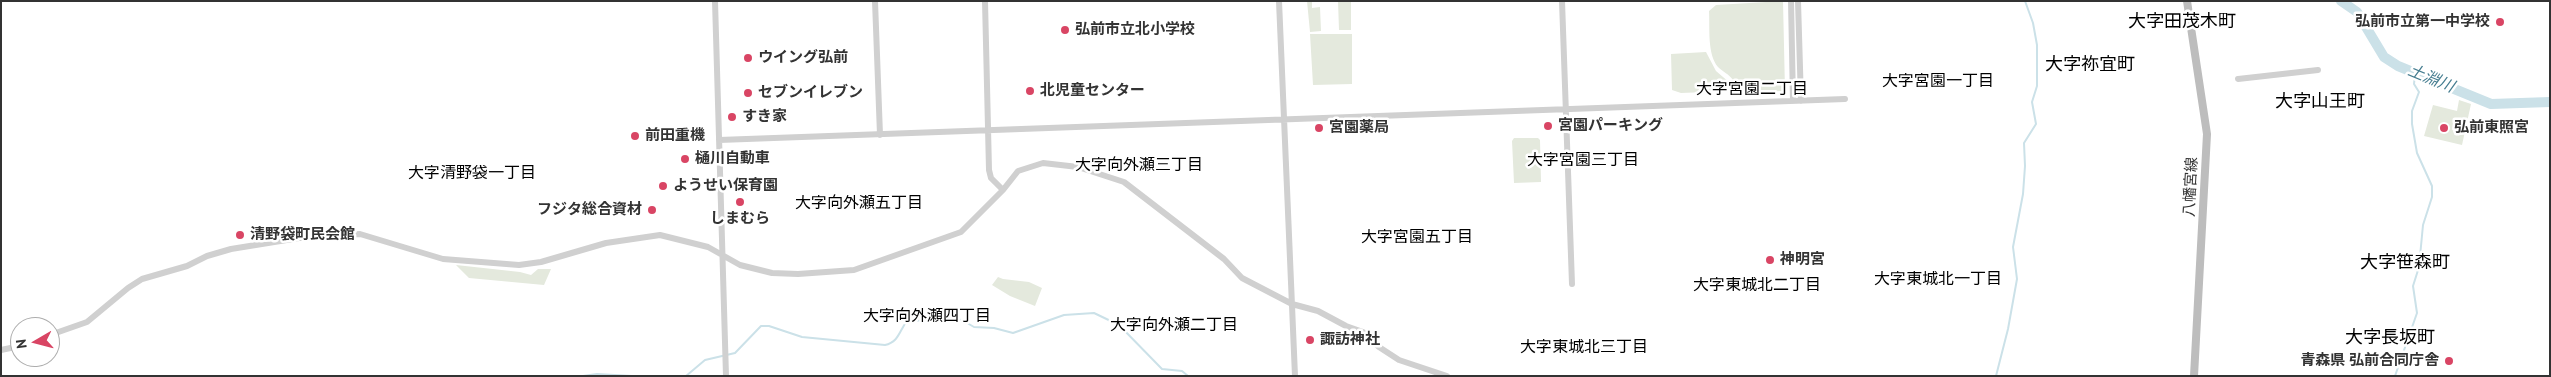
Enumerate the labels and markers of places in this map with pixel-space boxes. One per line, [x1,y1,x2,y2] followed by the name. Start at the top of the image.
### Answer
[2355,13,2490,31] place label: 弘前市立第一中学校
[2494,16,2506,28] marker: 弘前市立第一中学校
[1075,21,1195,39] place label: 弘前市立北小学校
[1059,24,1071,36] marker: 弘前市立北小学校
[758,49,848,67] place label: ウイング弘前
[742,52,754,64] marker: ウイング弘前
[1040,82,1145,100] place label: 北児童センター
[758,84,863,102] place label: セブンイレブン
[1024,85,1036,97] marker: 北児童センター
[742,87,754,99] marker: セブンイレブン
[742,108,787,126] place label: すき家
[726,111,738,123] marker: すき家
[1558,117,1663,135] place label: 宮園パーキング
[1329,119,1389,137] place label: 宮園薬局
[2454,119,2529,137] place label: 弘前東照宮
[1542,120,1554,132] marker: 宮園パーキング
[1313,122,1325,134] marker: 宮園薬局
[2438,122,2450,134] marker: 弘前東照宮
[645,127,705,145] place label: 前田重機
[629,130,641,142] marker: 前田重機
[695,150,770,168] place label: 樋川自動車
[679,153,691,165] marker: 樋川自動車
[673,177,778,195] place label: ようせい保育園
[657,180,669,192] marker: ようせい保育園
[734,196,746,208] marker: しまむら
[537,201,642,219] place label: フジタ総合資材
[646,204,658,216] marker: フジタ総合資材
[710,210,770,228] place label: しまむら
[250,226,355,244] place label: 清野袋町民会館
[234,229,246,241] marker: 清野袋町民会館
[1780,251,1825,269] place label: 神明宮
[1764,254,1776,266] marker: 神明宮
[1320,331,1380,349] place label: 諏訪神社
[1304,334,1316,346] marker: 諏訪神社
[2300,352,2439,370] place label: 青森県 弘前合同庁舎
[2443,355,2455,367] marker: 青森県 弘前合同庁舎

